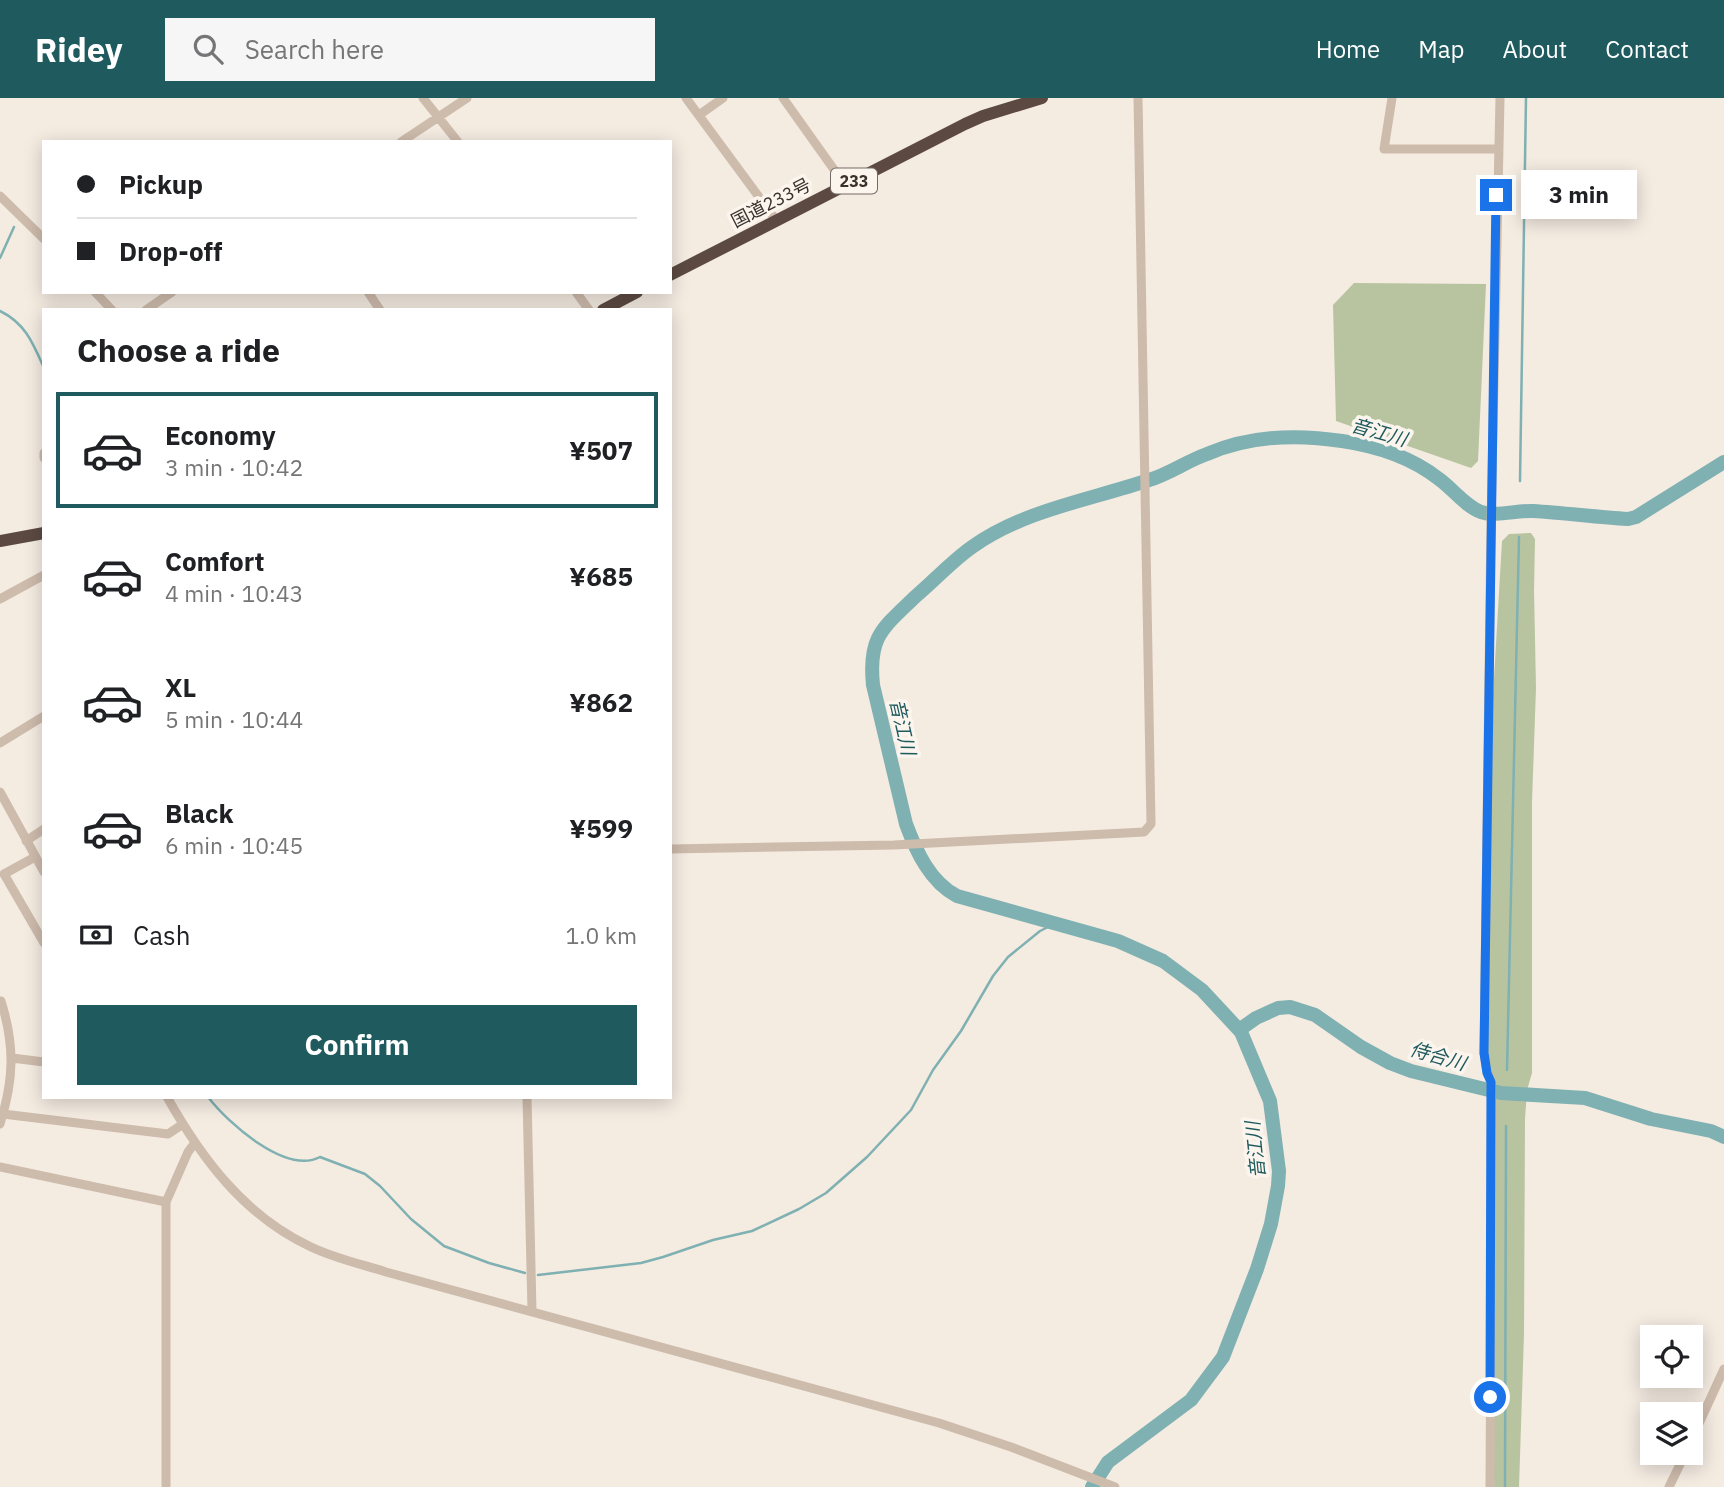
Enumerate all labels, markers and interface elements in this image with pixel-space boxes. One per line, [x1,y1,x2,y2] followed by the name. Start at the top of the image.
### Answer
[165,18,655,81] search box
[35,28,123,71] text: Ridey
[189,30,227,68] icon: search
[245,32,384,66] text: Search here
[1316,33,1380,65] text: Home
[1418,33,1464,65] text: Map
[1502,33,1567,65] text: About
[1605,33,1689,65] text: Contact
[119,167,203,201] text: Pickup
[831,169,877,194] road number: 233
[1520,170,1636,220] callout: 3 min
[727,173,814,232] street label: 国道233号
[1480,179,1512,211] route end
[1549,179,1609,209] text: 3 min
[119,234,222,268] text: Drop-off
[77,329,280,371] text: Choose a ride
[1348,413,1412,452] water label: 音江川
[165,418,276,452] text: Economy
[81,419,144,482] icon: car
[569,433,633,467] text: ¥507
[165,452,303,482] text: 3 min · 10:42
[165,544,264,578] text: Comfort
[81,545,144,608] icon: car
[569,559,633,593] text: ¥685
[165,578,303,608] text: 4 min · 10:43
[165,670,196,704] text: XL
[81,671,144,734] icon: car
[569,685,633,719] text: ¥862
[885,697,922,759] water label: 音江川
[165,704,303,734] text: 5 min · 10:44
[165,796,233,830] text: Black
[81,797,144,860] icon: car
[569,811,633,845] text: ¥599
[165,830,303,860] text: 6 min · 10:45
[77,916,115,954] icon: cash
[133,918,190,952] text: Cash
[566,920,637,950] text: 1.0 km
[77,1005,637,1085] button: Confirm
[1407,1037,1471,1076] water label: 侍合川
[1240,1118,1270,1180] water label: 音江川
[1640,1325,1703,1465] map controls
[1640,1325,1703,1388] button: locate
[1474,1381,1506,1413] route start
[1640,1402,1703,1465] button: layers

